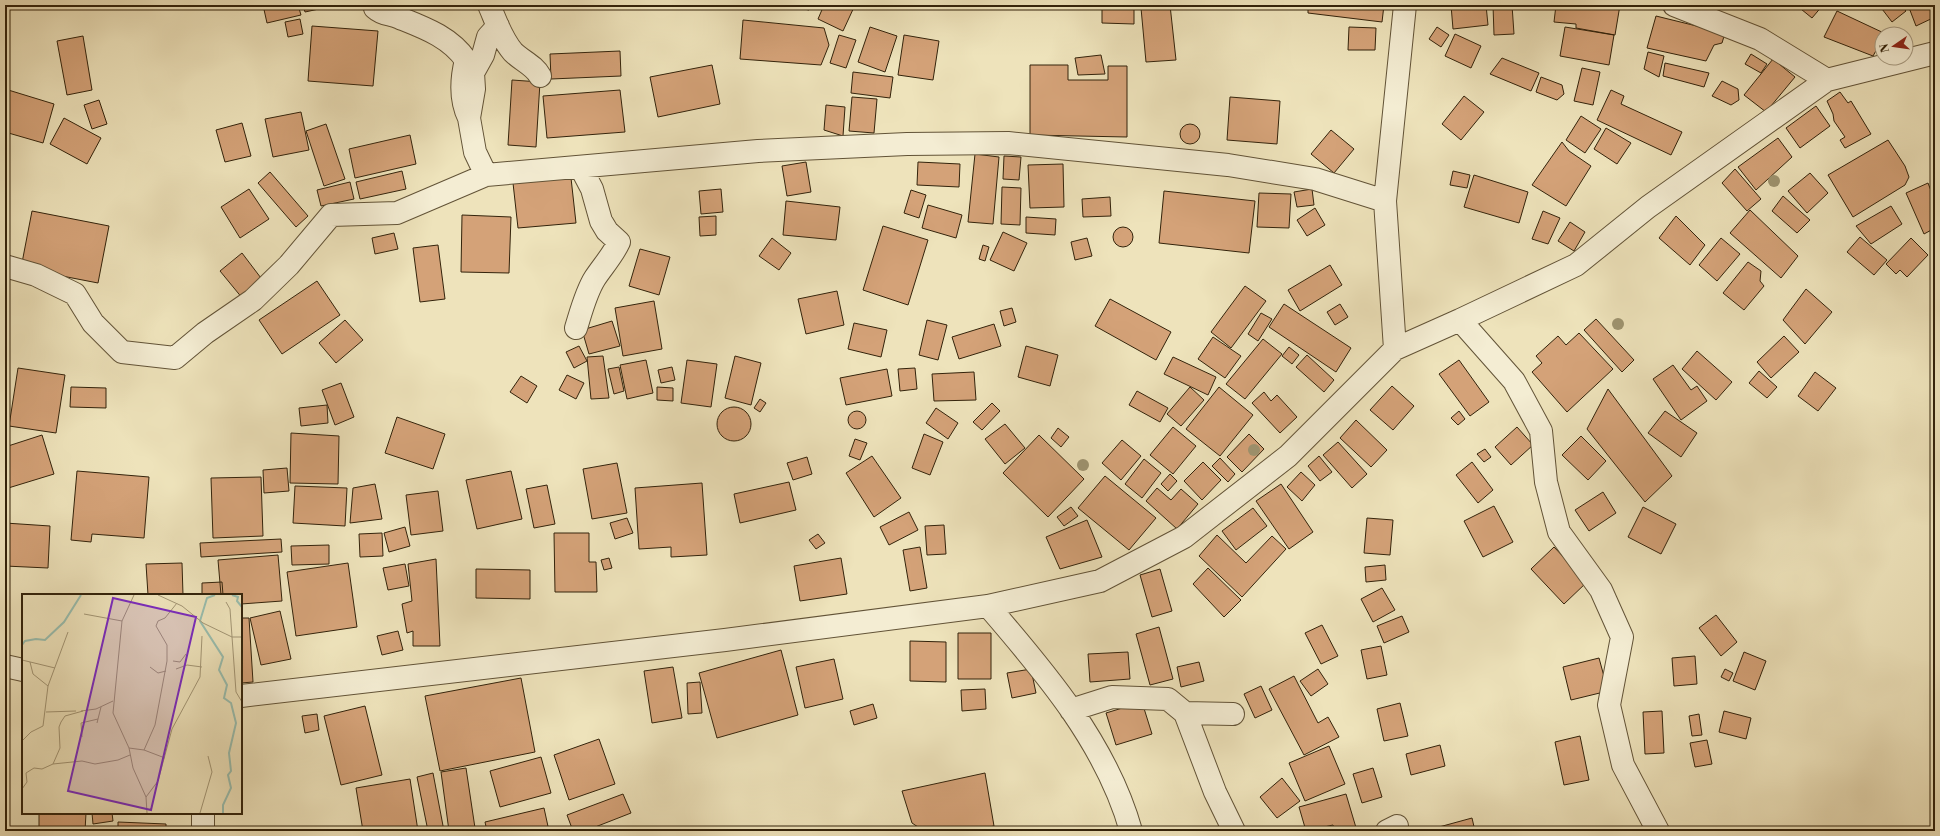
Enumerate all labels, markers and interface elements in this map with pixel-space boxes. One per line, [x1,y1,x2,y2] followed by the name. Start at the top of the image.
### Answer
[1874,26,1914,66] north arrow
[1877,42,1893,54] text: N
[22,594,242,814] inset map

